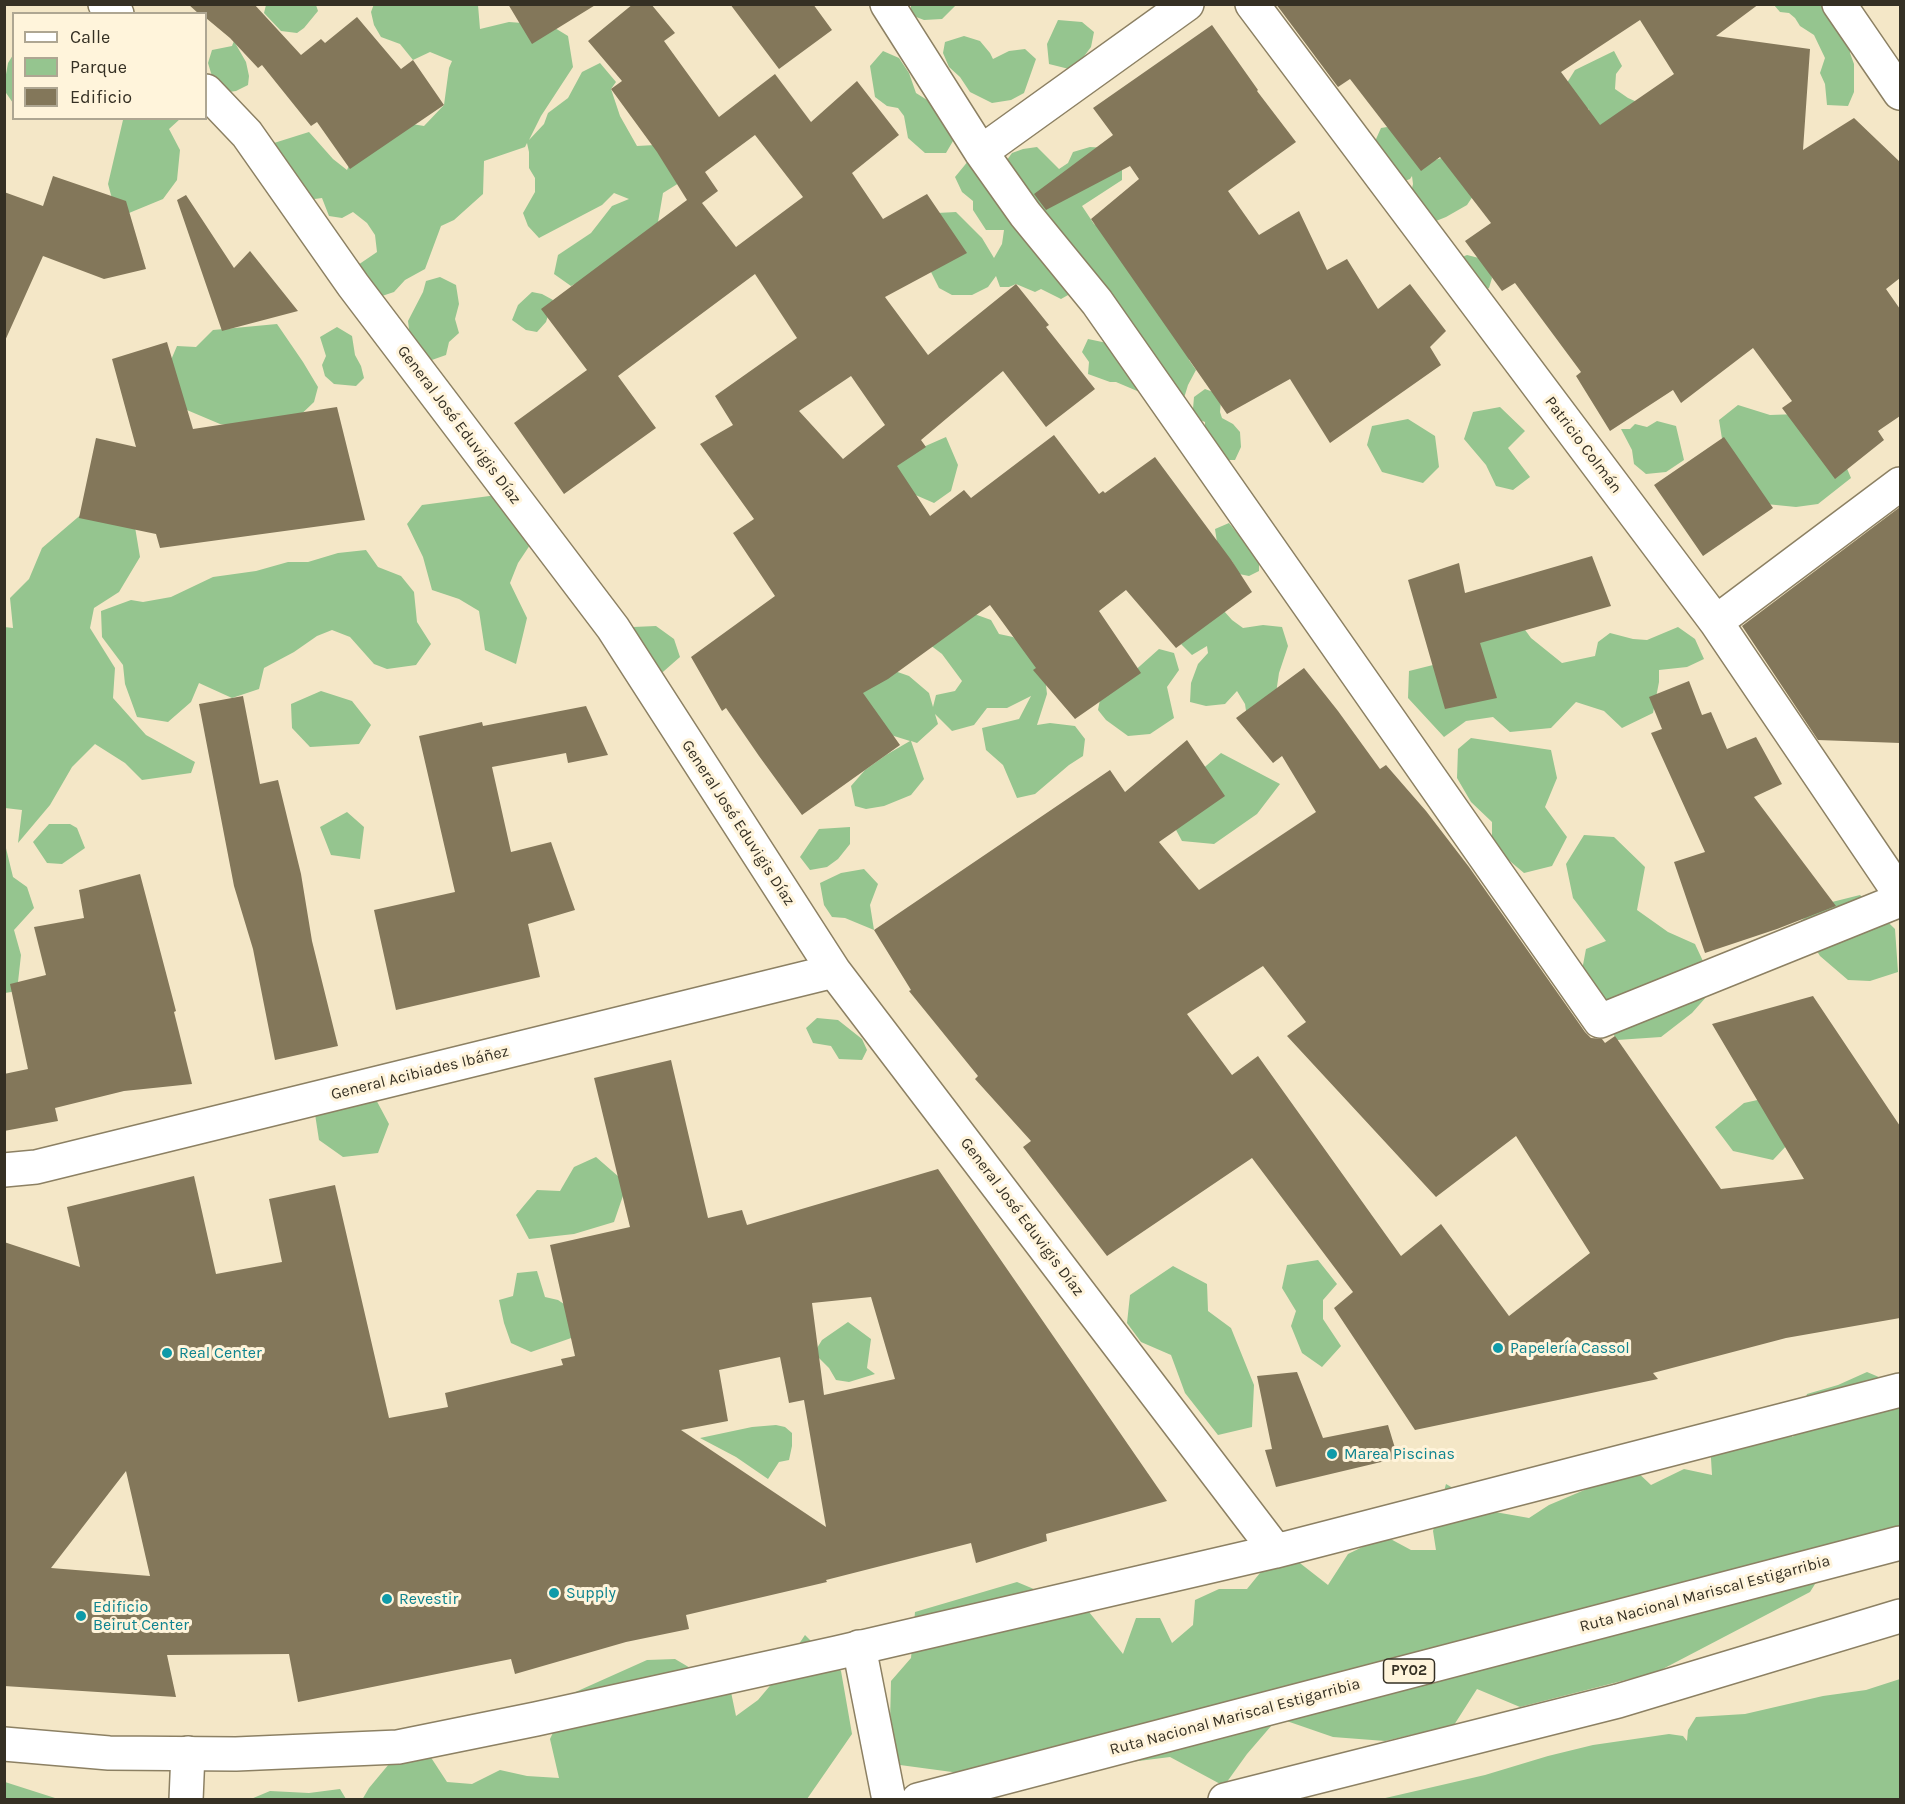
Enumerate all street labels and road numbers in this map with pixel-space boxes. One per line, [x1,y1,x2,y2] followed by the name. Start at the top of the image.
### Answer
[393,342,525,508] street label: General José Eduvigis Díaz
[1540,393,1626,497] street label: Patricio Colmán
[677,737,799,909] street label: General José Eduvigis Díaz
[329,1042,511,1104] street label: General Acibiades Ibáñez
[956,1134,1088,1300] street label: General José Eduvigis Díaz
[1578,1551,1832,1637] street label: Ruta Nacional Mariscal Estigarribia
[1384,1659,1434,1683] road number: PY02
[1108,1674,1362,1760] street label: Ruta Nacional Mariscal Estigarribia

